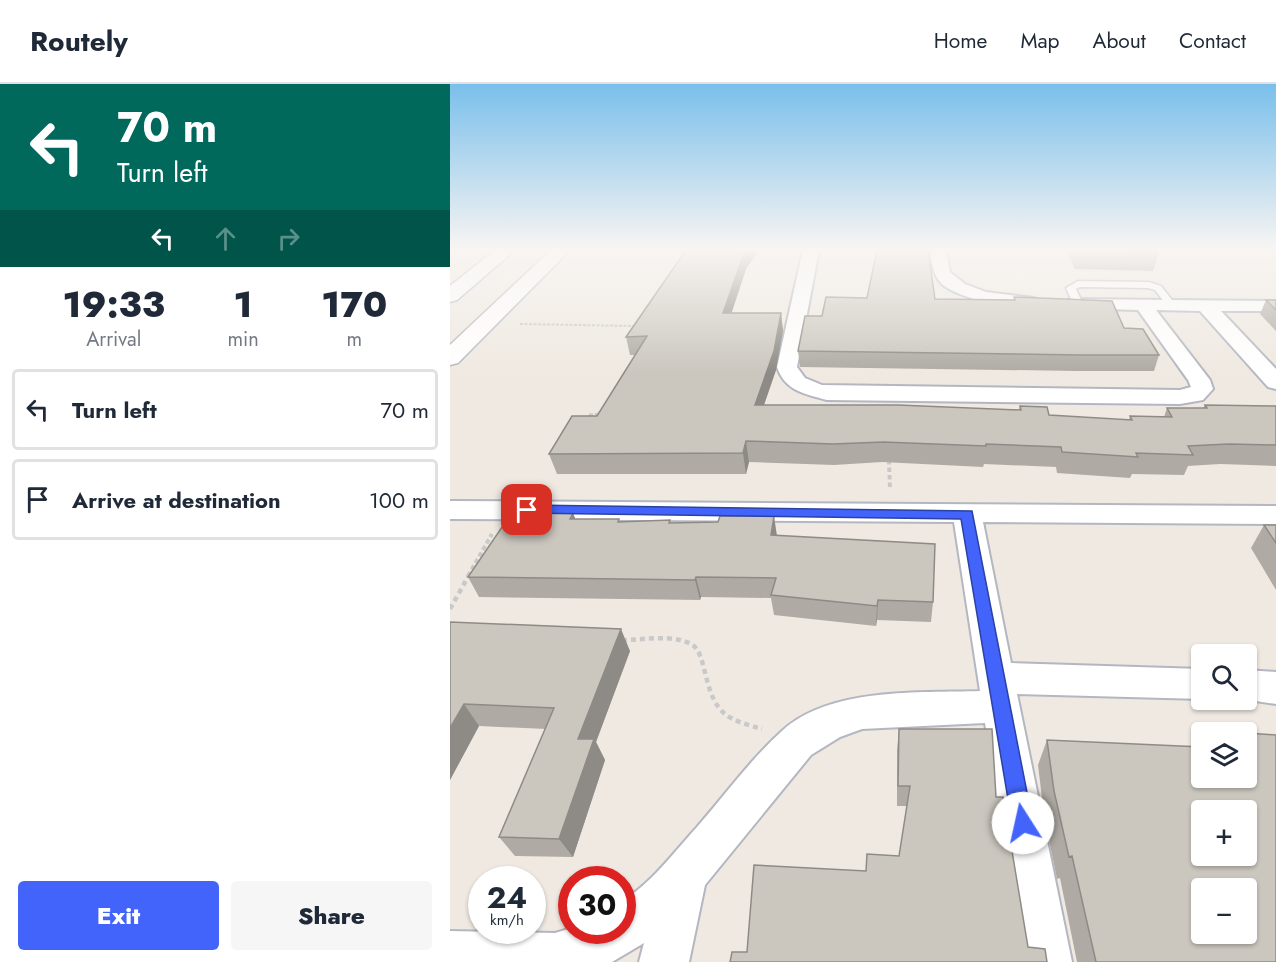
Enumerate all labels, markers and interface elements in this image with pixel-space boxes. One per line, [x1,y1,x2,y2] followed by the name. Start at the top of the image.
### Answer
[30,21,128,62] text: Routely
[934,26,987,56] text: Home
[1020,26,1060,56] text: Map
[1093,26,1146,56] text: About
[1179,26,1246,56] text: Contact
[117,97,217,158] text: 70 m
[18,108,96,186] icon: left
[117,153,207,192] text: Turn left
[146,222,179,255] icon: left
[209,222,242,255] icon: ahead
[272,222,305,255] icon: right
[63,278,165,330] text: 19:33
[234,278,253,330] text: 1
[321,278,387,330] text: 170
[86,325,141,354] text: Arrival
[227,325,259,354] text: min
[347,325,362,354] text: m
[21,393,54,426] icon: left
[72,394,157,426] text: Turn left
[380,394,429,426] text: 70 m
[21,483,54,516] icon: arrive
[72,484,281,516] text: Arrive at destination
[369,484,429,516] text: 100 m
[501,484,552,535] pin
[510,493,543,526] icon: arrive
[1191,644,1257,944] map controls
[1191,644,1257,710] button: search
[1191,722,1257,788] button: layers
[991,791,1055,855] position arrow
[1191,800,1257,866] button: +
[558,866,636,944] speed limit sign: 30
[487,876,527,919] text: 24
[1191,878,1257,944] button: −
[18,881,219,950] button: Exit
[231,881,432,950] button: Share
[490,909,524,931] text: km/h

